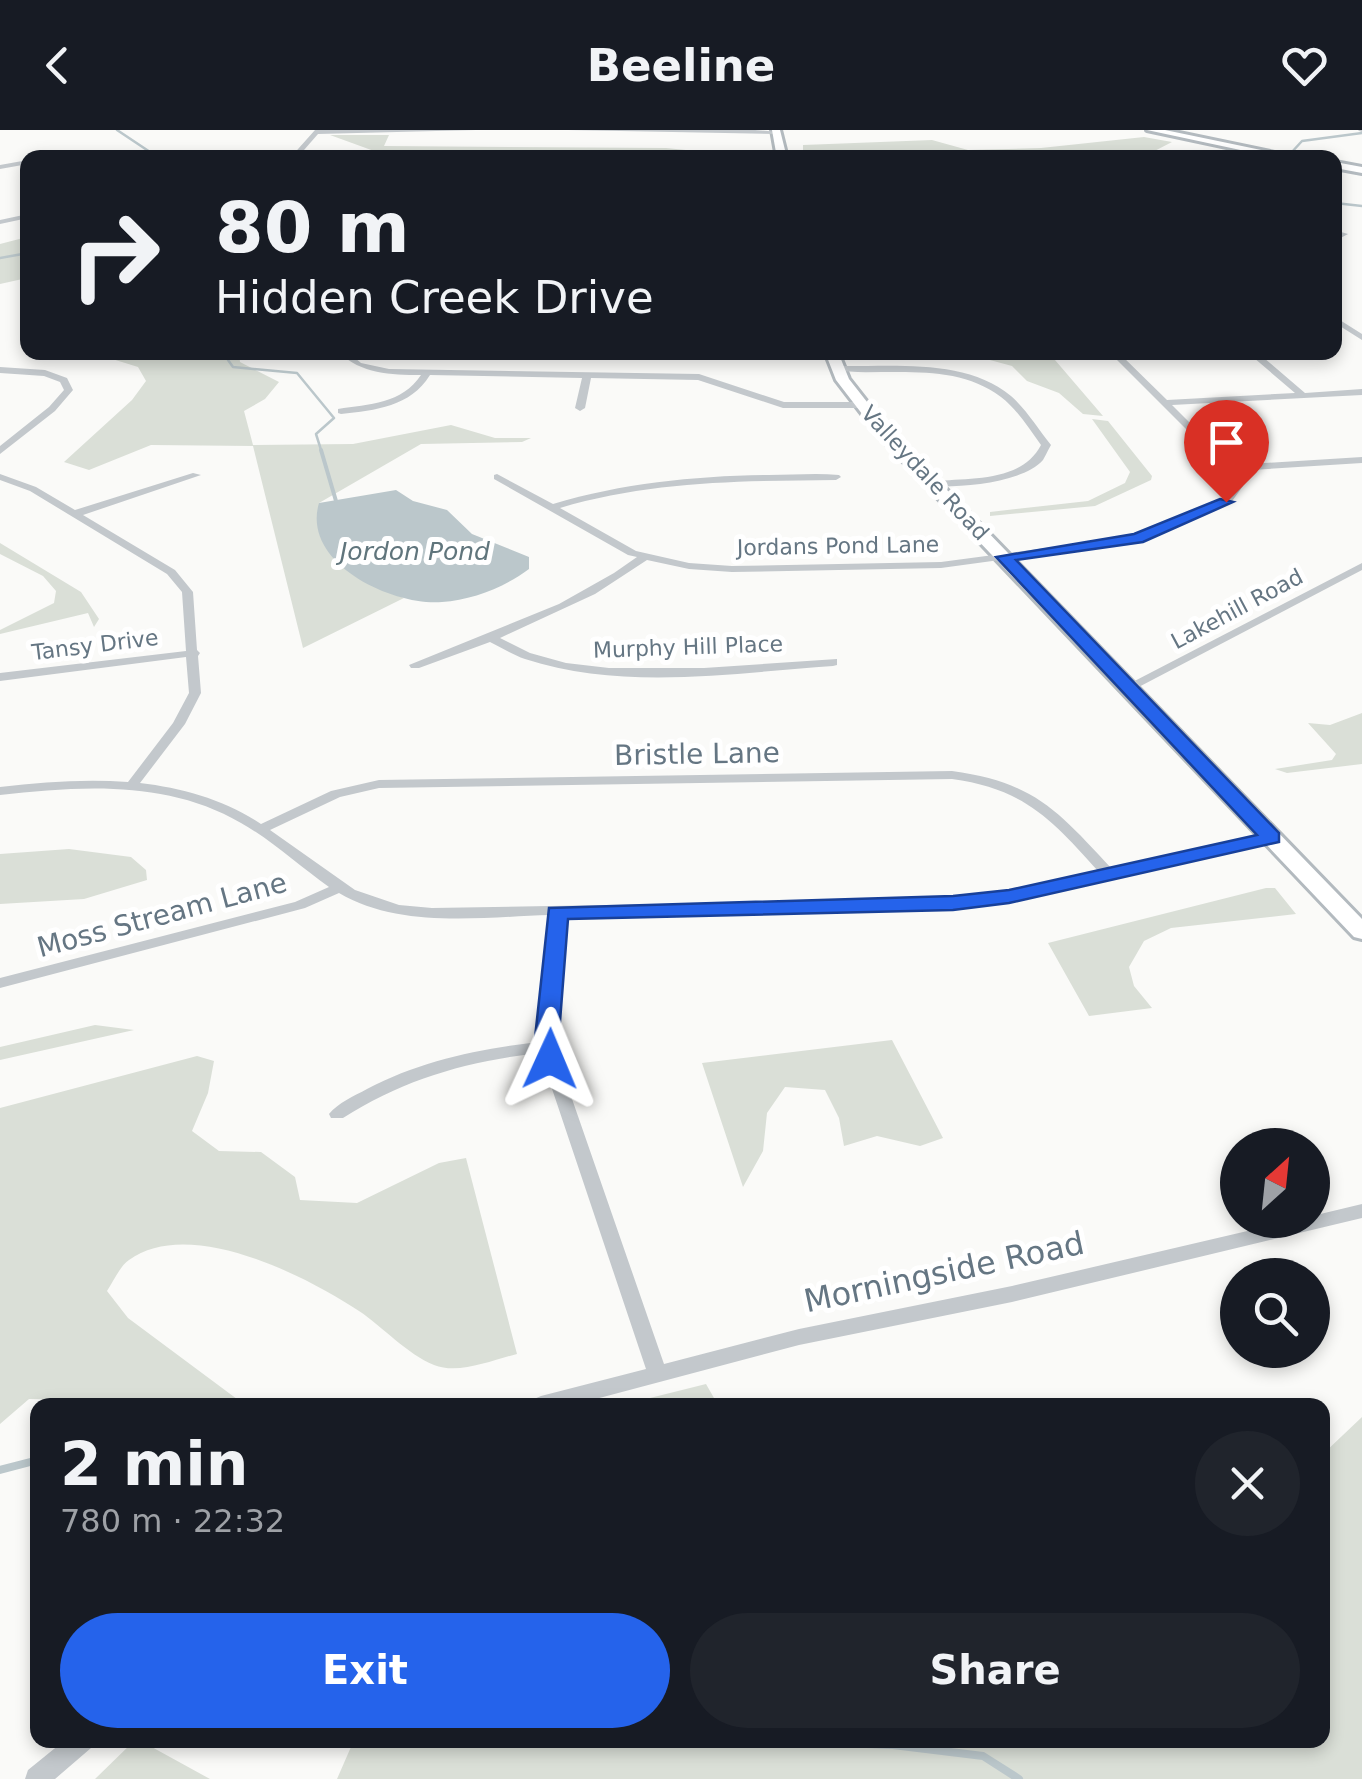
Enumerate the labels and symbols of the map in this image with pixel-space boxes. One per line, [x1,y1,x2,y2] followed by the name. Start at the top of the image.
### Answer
[1184,400,1269,503] pin
[856,401,994,545] street label: Valleydale Road
[735,532,939,560] street label: Jordans Pond Lane
[335,537,490,566] water label: Jordon Pond
[1167,564,1307,654] street label: Lakehill Road
[29,625,160,665] street label: Tansy Drive
[592,631,784,663] street label: Murphy Hill Place
[614,736,780,772] street label: Bristle Lane
[33,866,291,964] street label: Moss Stream Lane
[498,1007,602,1111] position arrow
[1220,1128,1330,1238] north arrow
[800,1224,1088,1320] street label: Morningside Road

